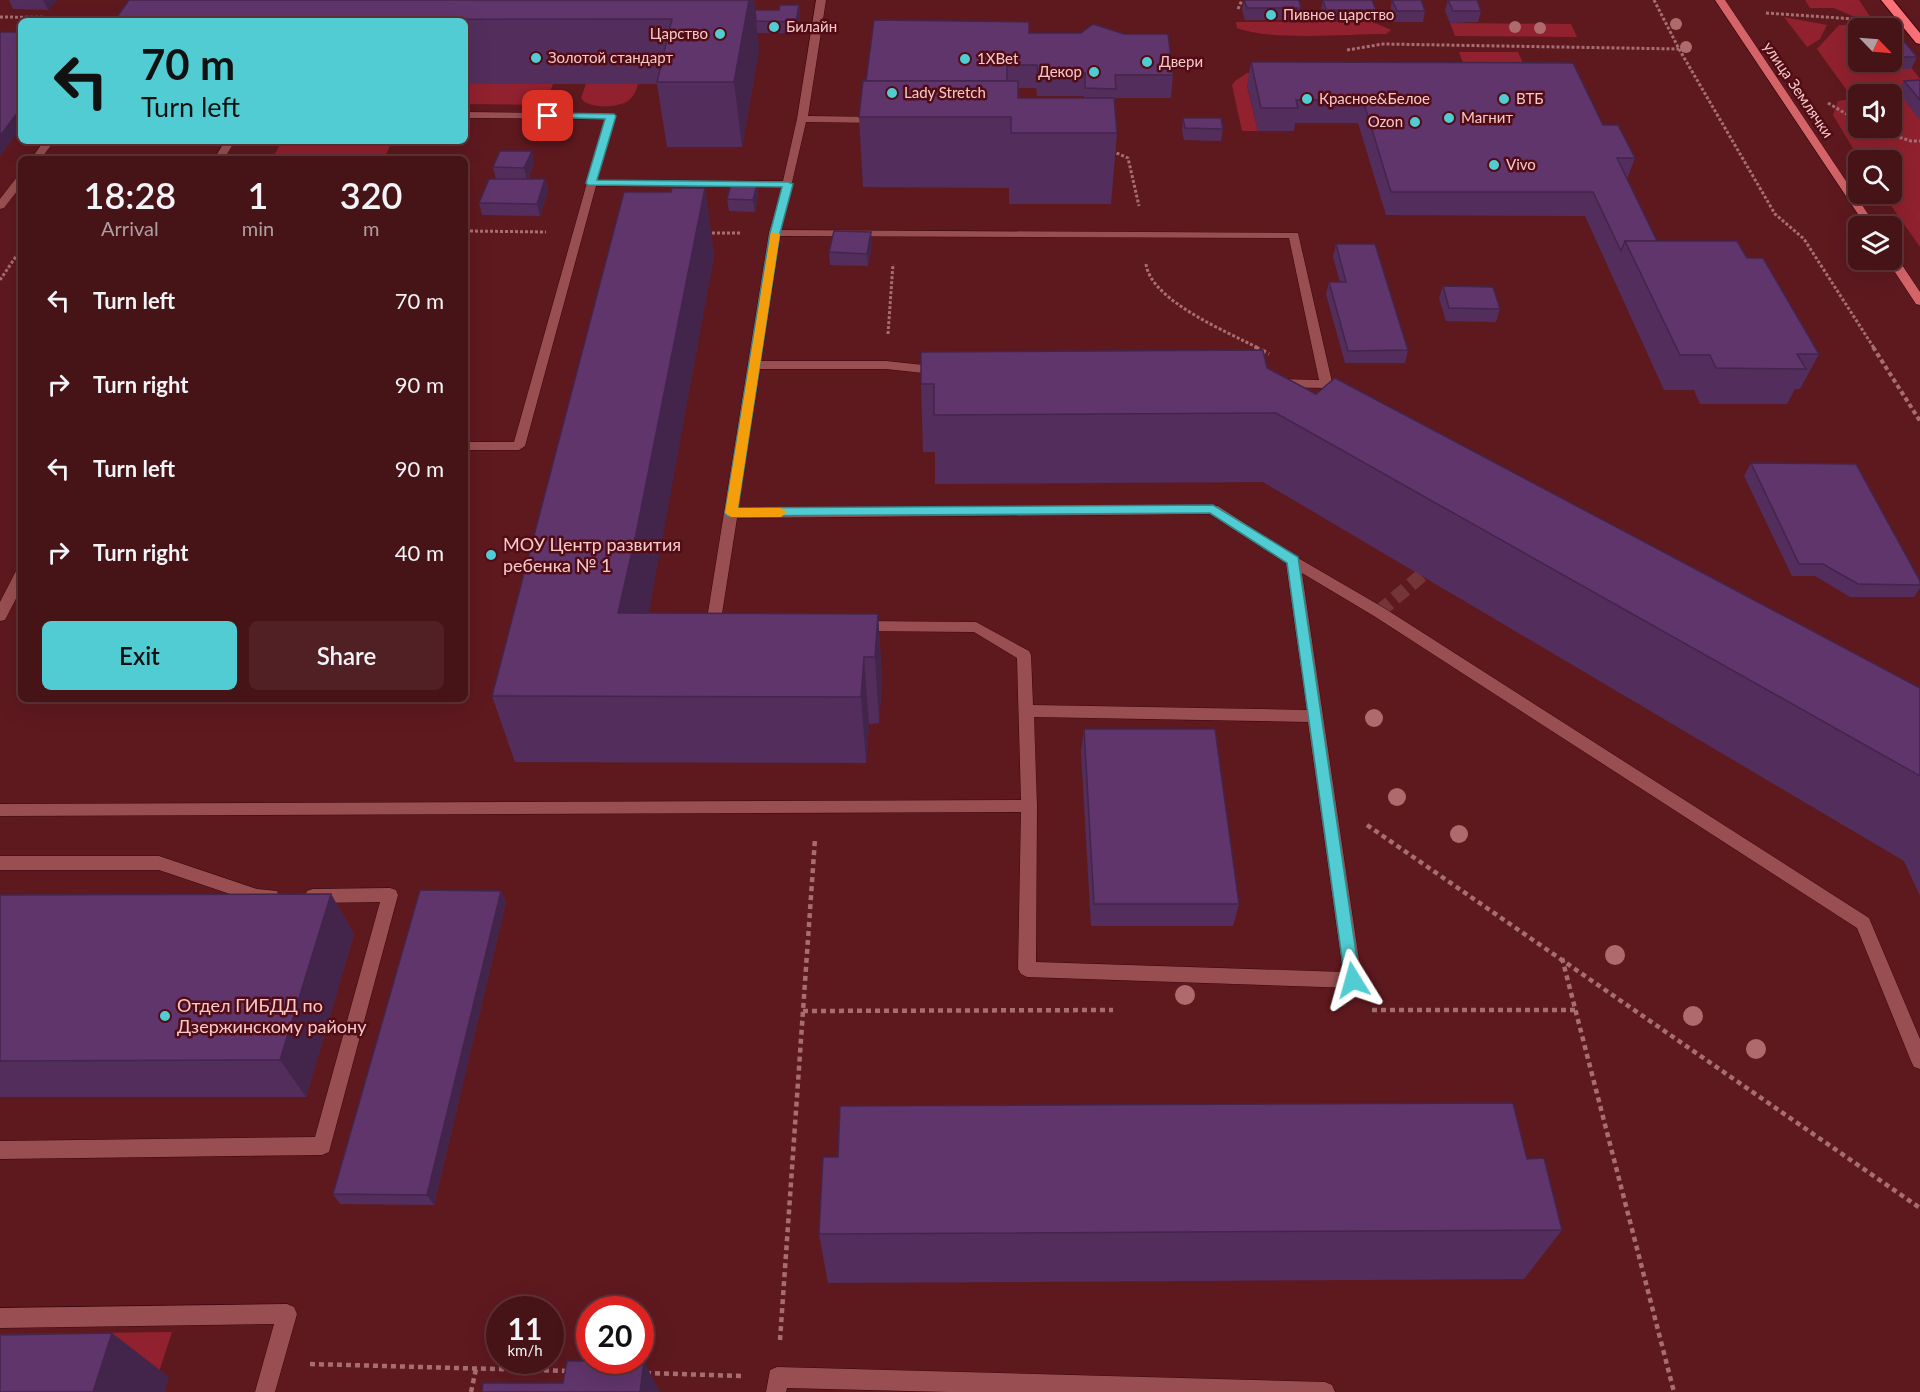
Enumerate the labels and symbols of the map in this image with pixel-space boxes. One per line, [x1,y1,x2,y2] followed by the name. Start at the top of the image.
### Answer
[1283,5,1394,23] place label: Пивное царство
[1264,8,1278,22] marker: Пивное царство
[786,17,837,35] place label: Билайн
[1848,18,1902,72] north arrow
[767,20,781,34] marker: Билайн
[650,24,708,42] place label: Царство
[713,27,727,41] marker: Царство
[1760,38,1838,141] street label: улица Землячки
[548,48,674,66] place label: Золотой стандарт
[977,49,1019,67] place label: 1XBet
[529,51,543,65] marker: Золотой стандарт
[958,52,972,66] marker: 1XBet
[1159,52,1203,70] place label: Двери
[1140,55,1154,69] marker: Двери
[1038,62,1082,80] place label: Декор
[1087,65,1101,79] marker: Декор
[904,83,986,101] place label: Lady Stretch
[885,86,899,100] marker: Lady Stretch
[1319,89,1430,107] place label: Красное&Белое
[1516,89,1544,107] place label: ВТБ
[522,90,573,141] pin
[1300,92,1314,106] marker: Красное&Белое
[1497,92,1511,106] marker: ВТБ
[1461,108,1513,126] place label: Магнит
[1442,111,1456,125] marker: Магнит
[1368,112,1403,130] place label: Ozon
[1408,115,1422,129] marker: Ozon
[1506,155,1536,173] place label: Vivo
[1487,158,1501,172] marker: Vivo
[503,533,681,576] place label: МОУ Центр развития ребенка № 1
[484,548,498,562] marker: МОУ Центр развития ребенка № 1
[1321,948,1385,1012] position arrow
[177,994,367,1037] place label: Отдел ГИБДД по Дзержинскому району
[158,1009,172,1023] marker: Отдел ГИБДД по Дзержинскому району
[576,1296,654,1374] speed limit sign: 20

